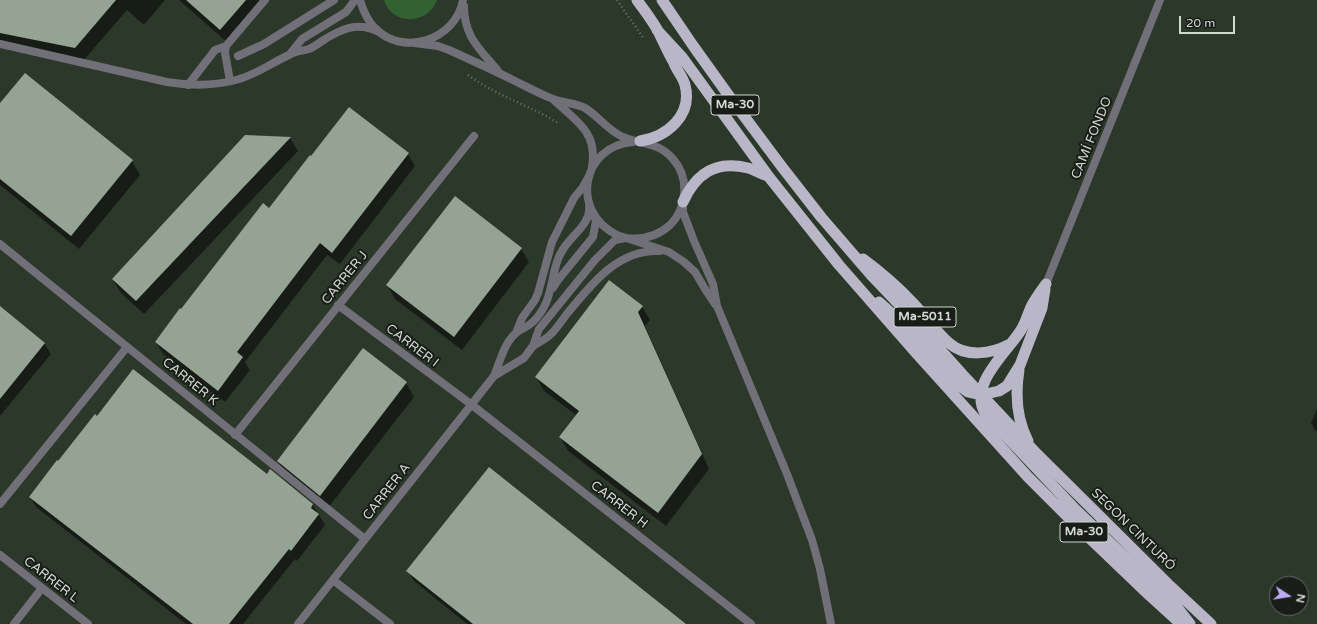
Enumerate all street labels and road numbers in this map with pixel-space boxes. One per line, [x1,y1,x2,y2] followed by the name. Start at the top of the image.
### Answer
[711,95,759,115] road number: Ma-30
[1068,95,1116,181] street label: CAMÍ FONDO
[319,248,371,308] street label: CARRER J
[894,307,956,327] road number: Ma-5011
[383,321,441,371] street label: CARRER I
[159,355,221,409] street label: CARRER K
[360,460,414,524] street label: CARRER A
[587,478,651,532] street label: CARRER H
[1088,486,1178,574] street label: SEGON CINTURÓ
[1060,522,1108,542] road number: Ma-30
[20,554,82,606] street label: CARRER L

